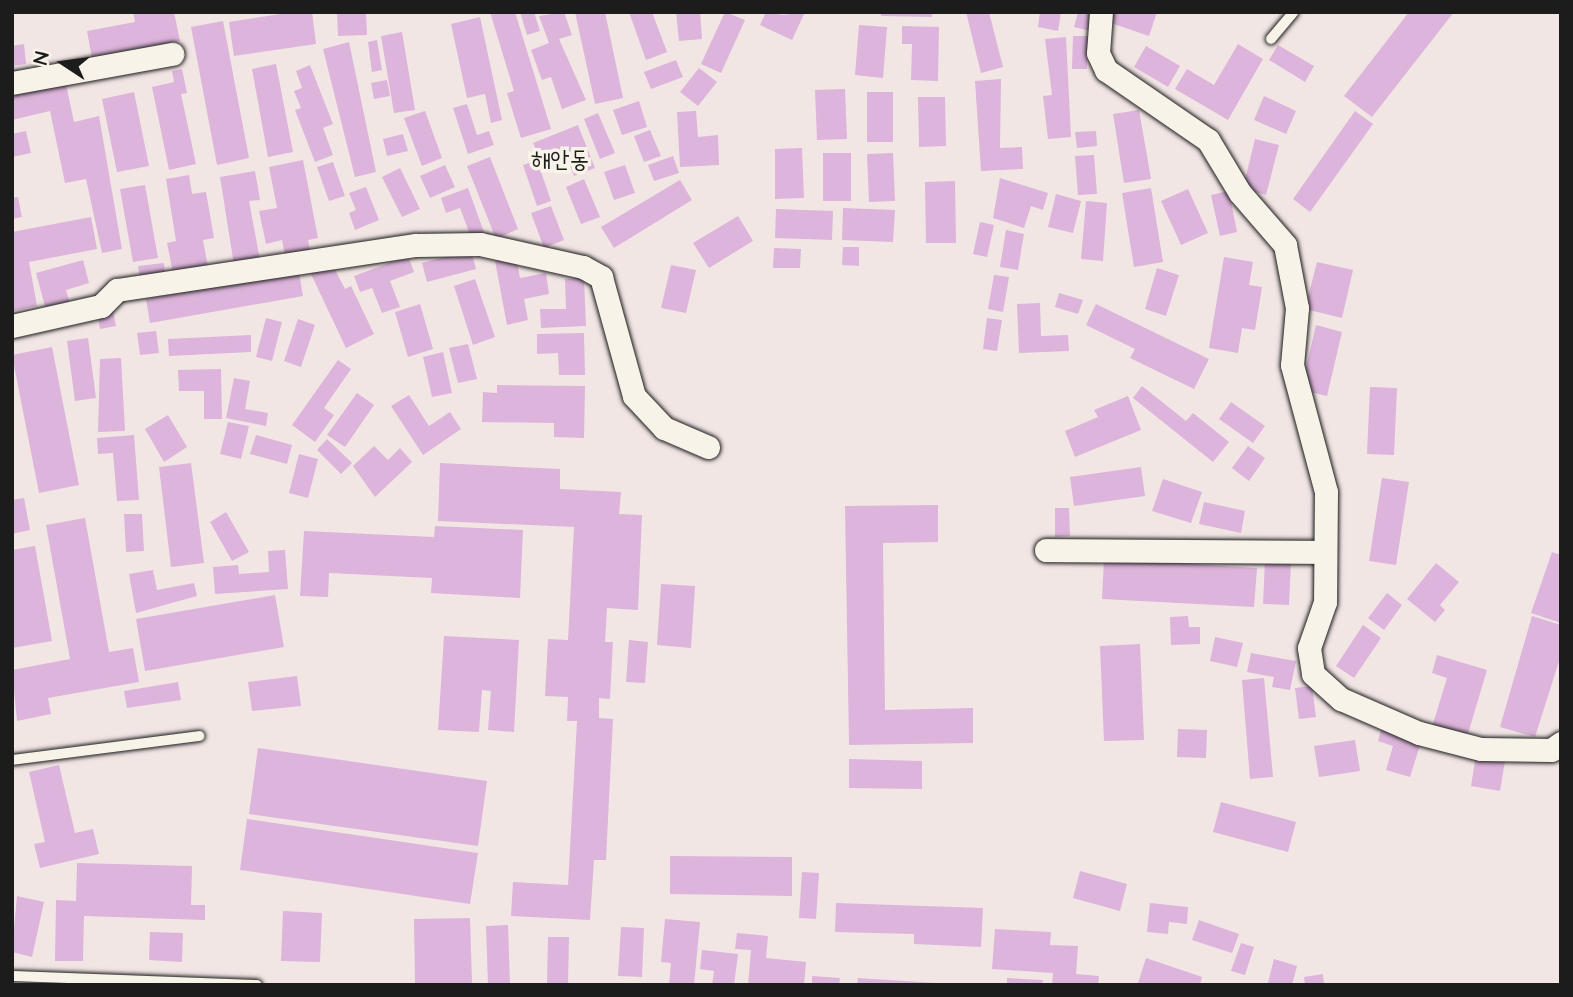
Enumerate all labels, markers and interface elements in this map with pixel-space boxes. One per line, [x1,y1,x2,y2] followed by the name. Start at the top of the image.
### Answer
[28,28,98,98] north arrow
[28,49,57,67] text: N
[531,147,589,175] district label: 해안동

